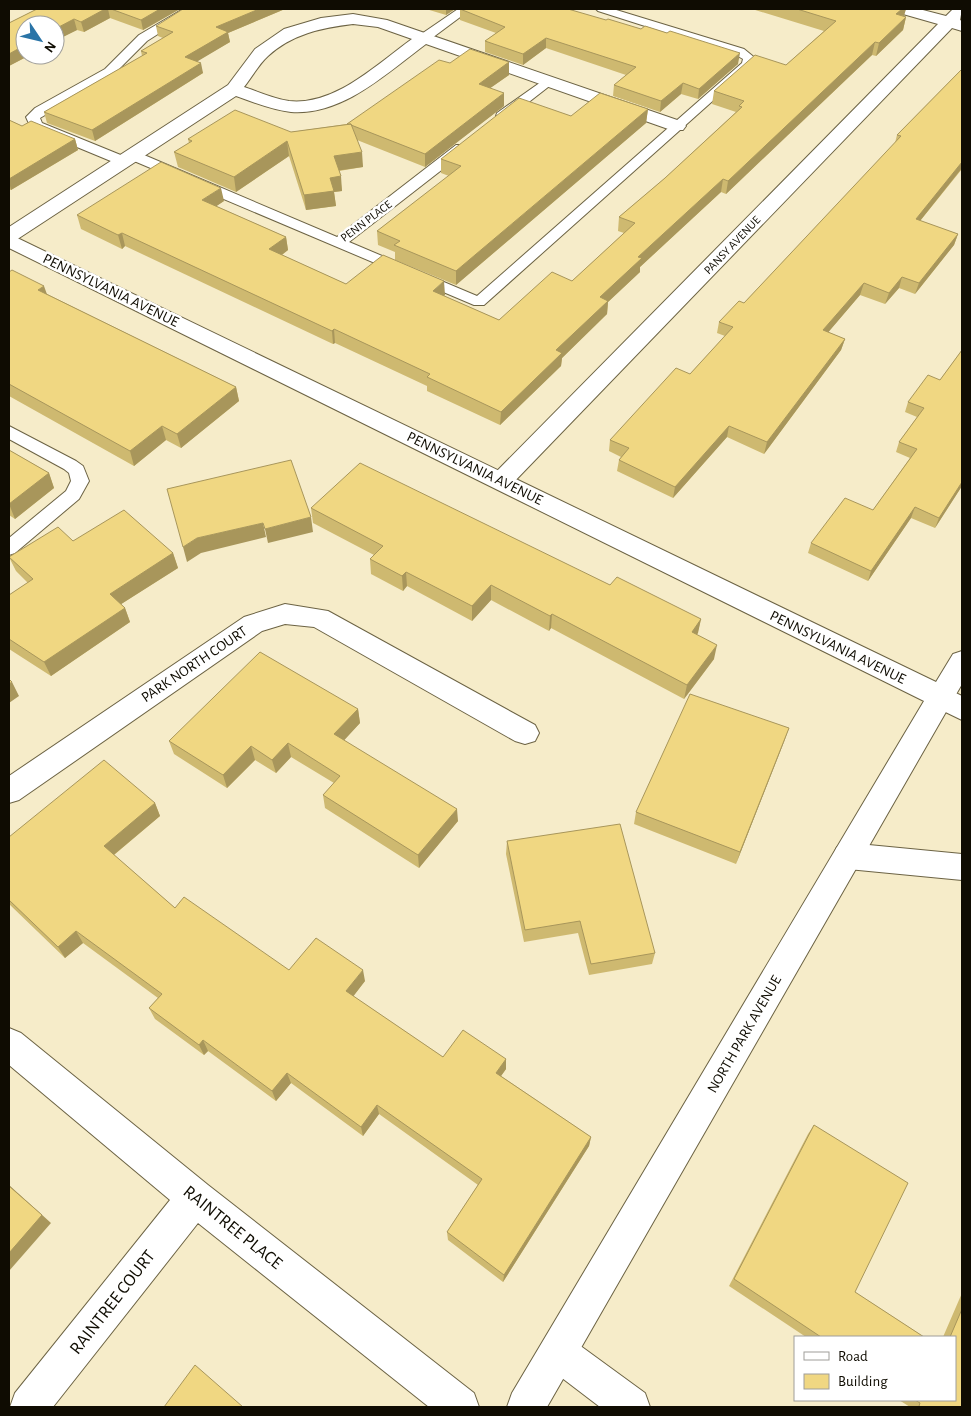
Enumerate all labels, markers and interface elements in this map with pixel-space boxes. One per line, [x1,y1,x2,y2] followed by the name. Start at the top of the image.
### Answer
[15,15,65,65] north arrow
[41,39,58,55] text: N
[338,198,394,244] street label: PENN PLACE
[701,214,763,276] street label: PANSY AVENUE
[40,251,181,330] street label: PENNSYLVANIA AVENUE
[404,429,545,508] street label: PENNSYLVANIA AVENUE
[767,608,908,687] street label: PENNSYLVANIA AVENUE
[139,623,250,705] street label: PARK NORTH COURT
[705,973,784,1096] street label: NORTH PARK AVENUE
[180,1183,285,1273] street label: RAINTREE PLACE
[67,1247,159,1358] street label: RAINTREE COURT
[794,1336,956,1401] legend
[838,1349,868,1364] text: Road
[838,1374,888,1389] text: Building

